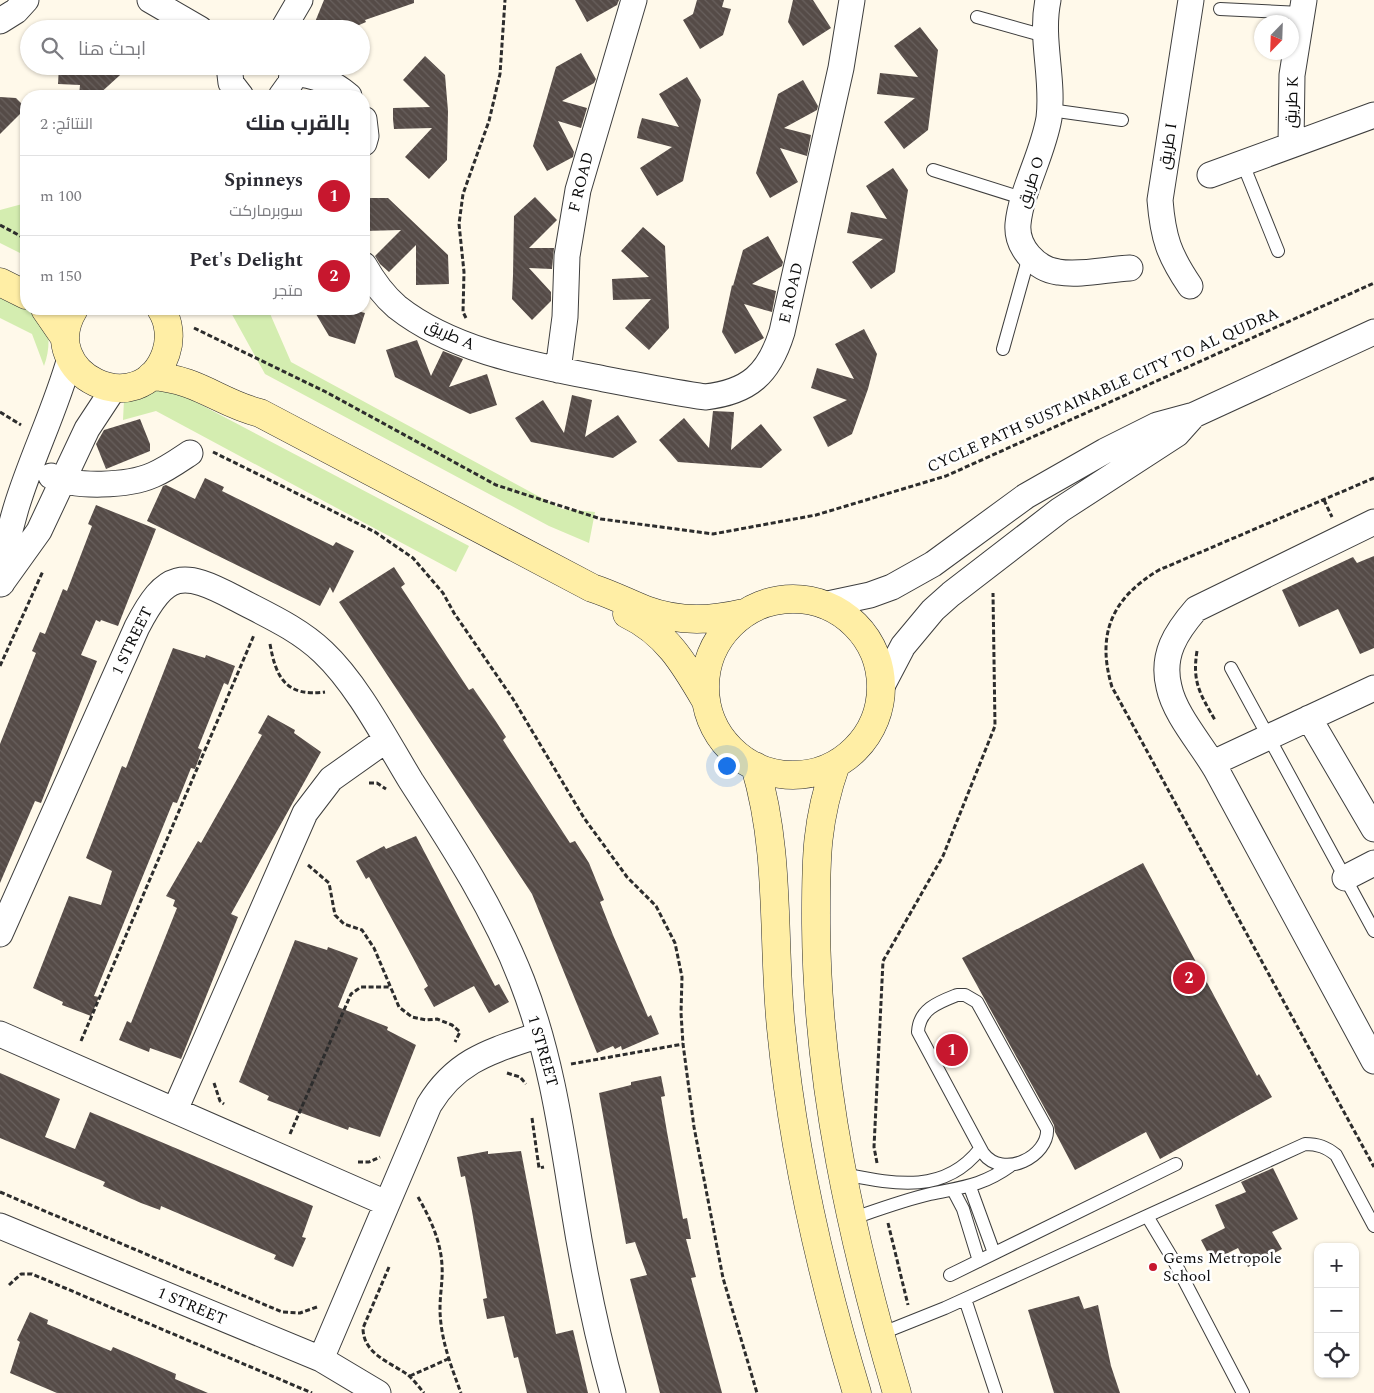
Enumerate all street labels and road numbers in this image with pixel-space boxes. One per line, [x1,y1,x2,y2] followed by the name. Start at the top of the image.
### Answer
[1279,75,1305,128] street label: طريق K
[1152,121,1184,171] street label: طريق I
[562,149,600,215] street label: F ROAD
[1011,153,1051,211] street label: طريق O
[772,260,810,326] street label: E ROAD
[923,301,1283,479] street label: CYCLE PATH SUSTAINABLE CITY TO AL QUDRA
[421,313,479,357] street label: طريق A
[105,603,159,679] street label: 1 STREET
[521,1012,565,1090] street label: 1 STREET
[153,1281,231,1331] street label: 1 STREET

